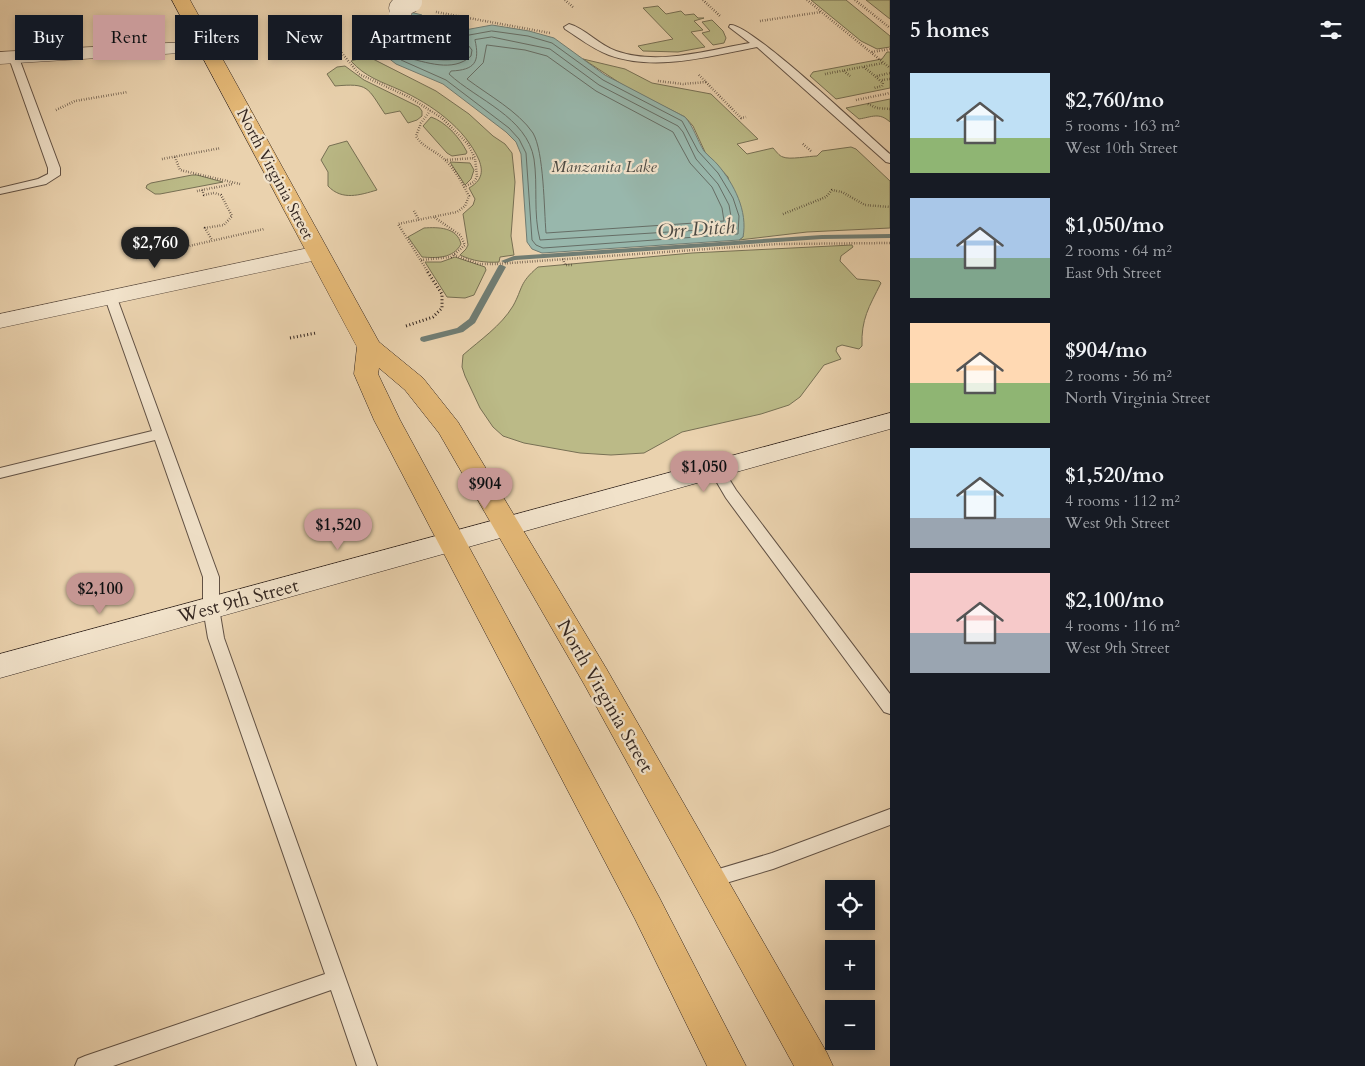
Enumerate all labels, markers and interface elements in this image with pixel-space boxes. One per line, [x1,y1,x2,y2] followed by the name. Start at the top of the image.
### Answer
[15,15,83,60] chip: Buy
[93,15,165,60] chip: Rent
[175,15,258,60] chip: Filters
[268,15,342,60] chip: New
[352,15,469,60] chip: Apartment
[910,16,989,45] text: 5 homes
[1317,16,1345,44] icon: filters
[1065,86,1164,115] text: $2,760/mo
[950,93,1010,153] icon: home
[231,105,319,243] street label: North Virginia Street
[1065,115,1180,137] text: 5 rooms · 163 m²
[1065,137,1178,159] text: West 10th Street
[551,156,658,178] water label: Manzanita Lake
[1065,211,1164,240] text: $1,050/mo
[656,213,736,245] water label: Orr Ditch
[950,218,1010,278] icon: home
[114,226,196,269] pin: $2,760
[132,232,178,254] text: $2,760
[1065,240,1172,262] text: 2 rooms · 64 m²
[1065,262,1161,284] text: East 9th Street
[1065,336,1147,365] text: $904/mo
[950,343,1010,403] icon: home
[1065,365,1172,387] text: 2 rooms · 56 m²
[1065,387,1210,409] text: North Virginia Street
[663,450,745,493] pin: $1,050
[681,456,727,478] text: $1,050
[1065,461,1164,490] text: $1,520/mo
[455,468,515,510] pin: $904
[950,468,1010,528] icon: home
[469,473,501,495] text: $904
[1065,490,1180,512] text: 4 rooms · 112 m²
[297,508,379,551] pin: $1,520
[1065,512,1169,534] text: West 9th Street
[315,514,361,536] text: $1,520
[59,572,141,615] pin: $2,100
[174,572,301,630] street label: West 9th Street
[77,578,123,600] text: $2,100
[1065,586,1164,615] text: $2,100/mo
[950,593,1010,653] icon: home
[551,615,659,777] street label: North Virginia Street
[1065,615,1180,637] text: 4 rooms · 116 m²
[1065,637,1169,659] text: West 9th Street
[825,880,875,1050] map controls
[825,880,875,930] button: locate
[825,940,875,990] button: +
[825,1000,875,1050] button: −

